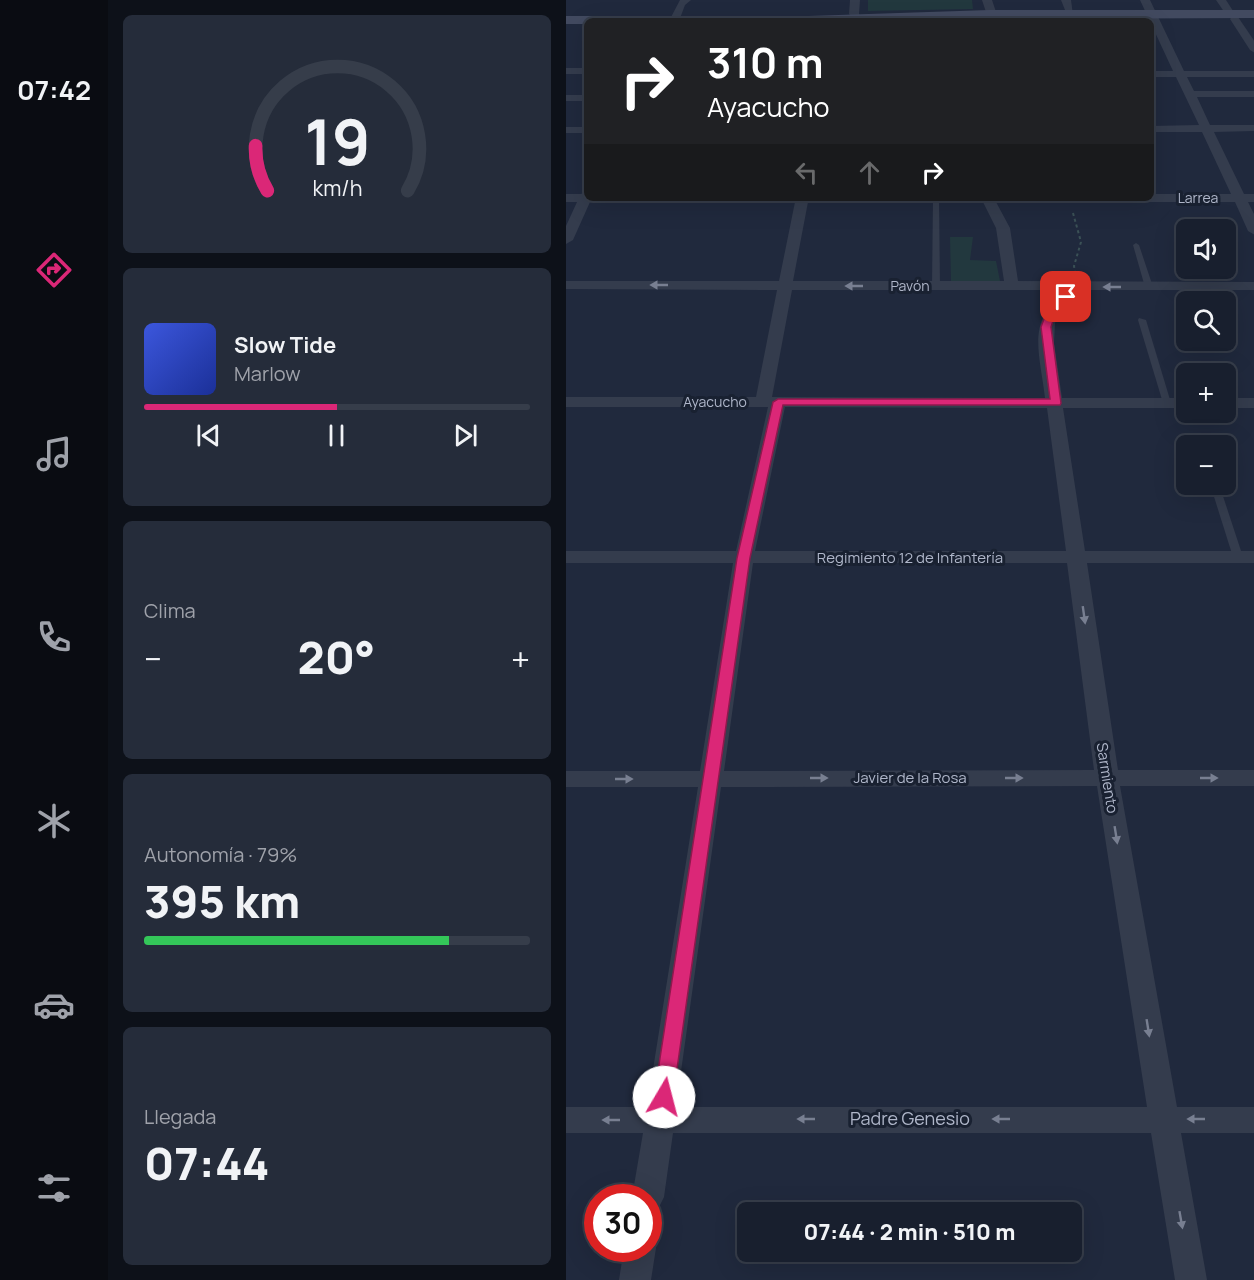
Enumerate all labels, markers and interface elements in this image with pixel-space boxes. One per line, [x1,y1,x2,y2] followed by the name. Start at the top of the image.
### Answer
[707,33,824,91] text: 310 m
[608,42,686,120] icon: right
[17,71,91,108] text: 07:42
[707,88,829,125] text: Ayacucho
[304,98,370,184] text: 19
[790,156,823,189] icon: left
[853,156,886,189] icon: ahead
[916,156,949,189] icon: right
[312,173,362,202] text: km/h
[1178,188,1218,207] street label: Larrea
[1176,219,1236,495] map controls
[1176,219,1236,279] button: sound
[33,249,75,291] icon: directions
[1040,271,1091,322] pin
[890,276,930,295] street label: Pavón
[650,280,669,290] one-way arrow
[1049,280,1082,313] icon: arrive
[845,281,864,291] one-way arrow
[1103,282,1122,292] one-way arrow
[1176,291,1236,351] button: search
[234,330,336,360] text: Slow Tide
[234,360,301,387] text: Marlow
[1176,363,1236,423] button: +
[683,392,747,411] street label: Ayacucho
[192,419,225,452] icon: previous
[320,419,353,452] icon: pause
[449,419,482,452] icon: next
[33,433,75,475] icon: music
[1176,435,1236,495] button: −
[817,547,1003,568] street label: Regimiento 12 de Infantería
[144,597,196,624] text: Clima
[1079,606,1088,625] one-way arrow
[33,616,75,658] icon: phone
[298,626,375,688] text: 20°
[144,636,162,681] text: −
[511,636,530,681] text: +
[1092,741,1123,815] street label: Sarmiento
[853,767,967,788] street label: Javier de la Rosa
[810,773,829,783] one-way arrow
[1005,773,1024,783] one-way arrow
[1200,773,1219,783] one-way arrow
[615,774,634,784] one-way arrow
[33,800,75,842] icon: climate
[1112,826,1121,845] one-way arrow
[144,841,297,868] text: Autonomía · 79%
[144,870,300,932] text: 395 km
[33,984,75,1026] icon: car
[1144,1018,1153,1037] one-way arrow
[632,1065,696,1129] position arrow
[144,1103,216,1130] text: Llegada
[850,1106,970,1130] street label: Padre Genesio
[797,1114,816,1124] one-way arrow
[992,1114,1011,1124] one-way arrow
[1187,1114,1206,1124] one-way arrow
[602,1115,621,1125] one-way arrow
[144,1132,269,1194] text: 07:44
[33,1167,75,1209] icon: filters
[584,1184,662,1262] speed limit sign: 30
[1177,1210,1186,1229] one-way arrow
[804,1217,1015,1247] text: 07:44 · 2 min · 510 m

